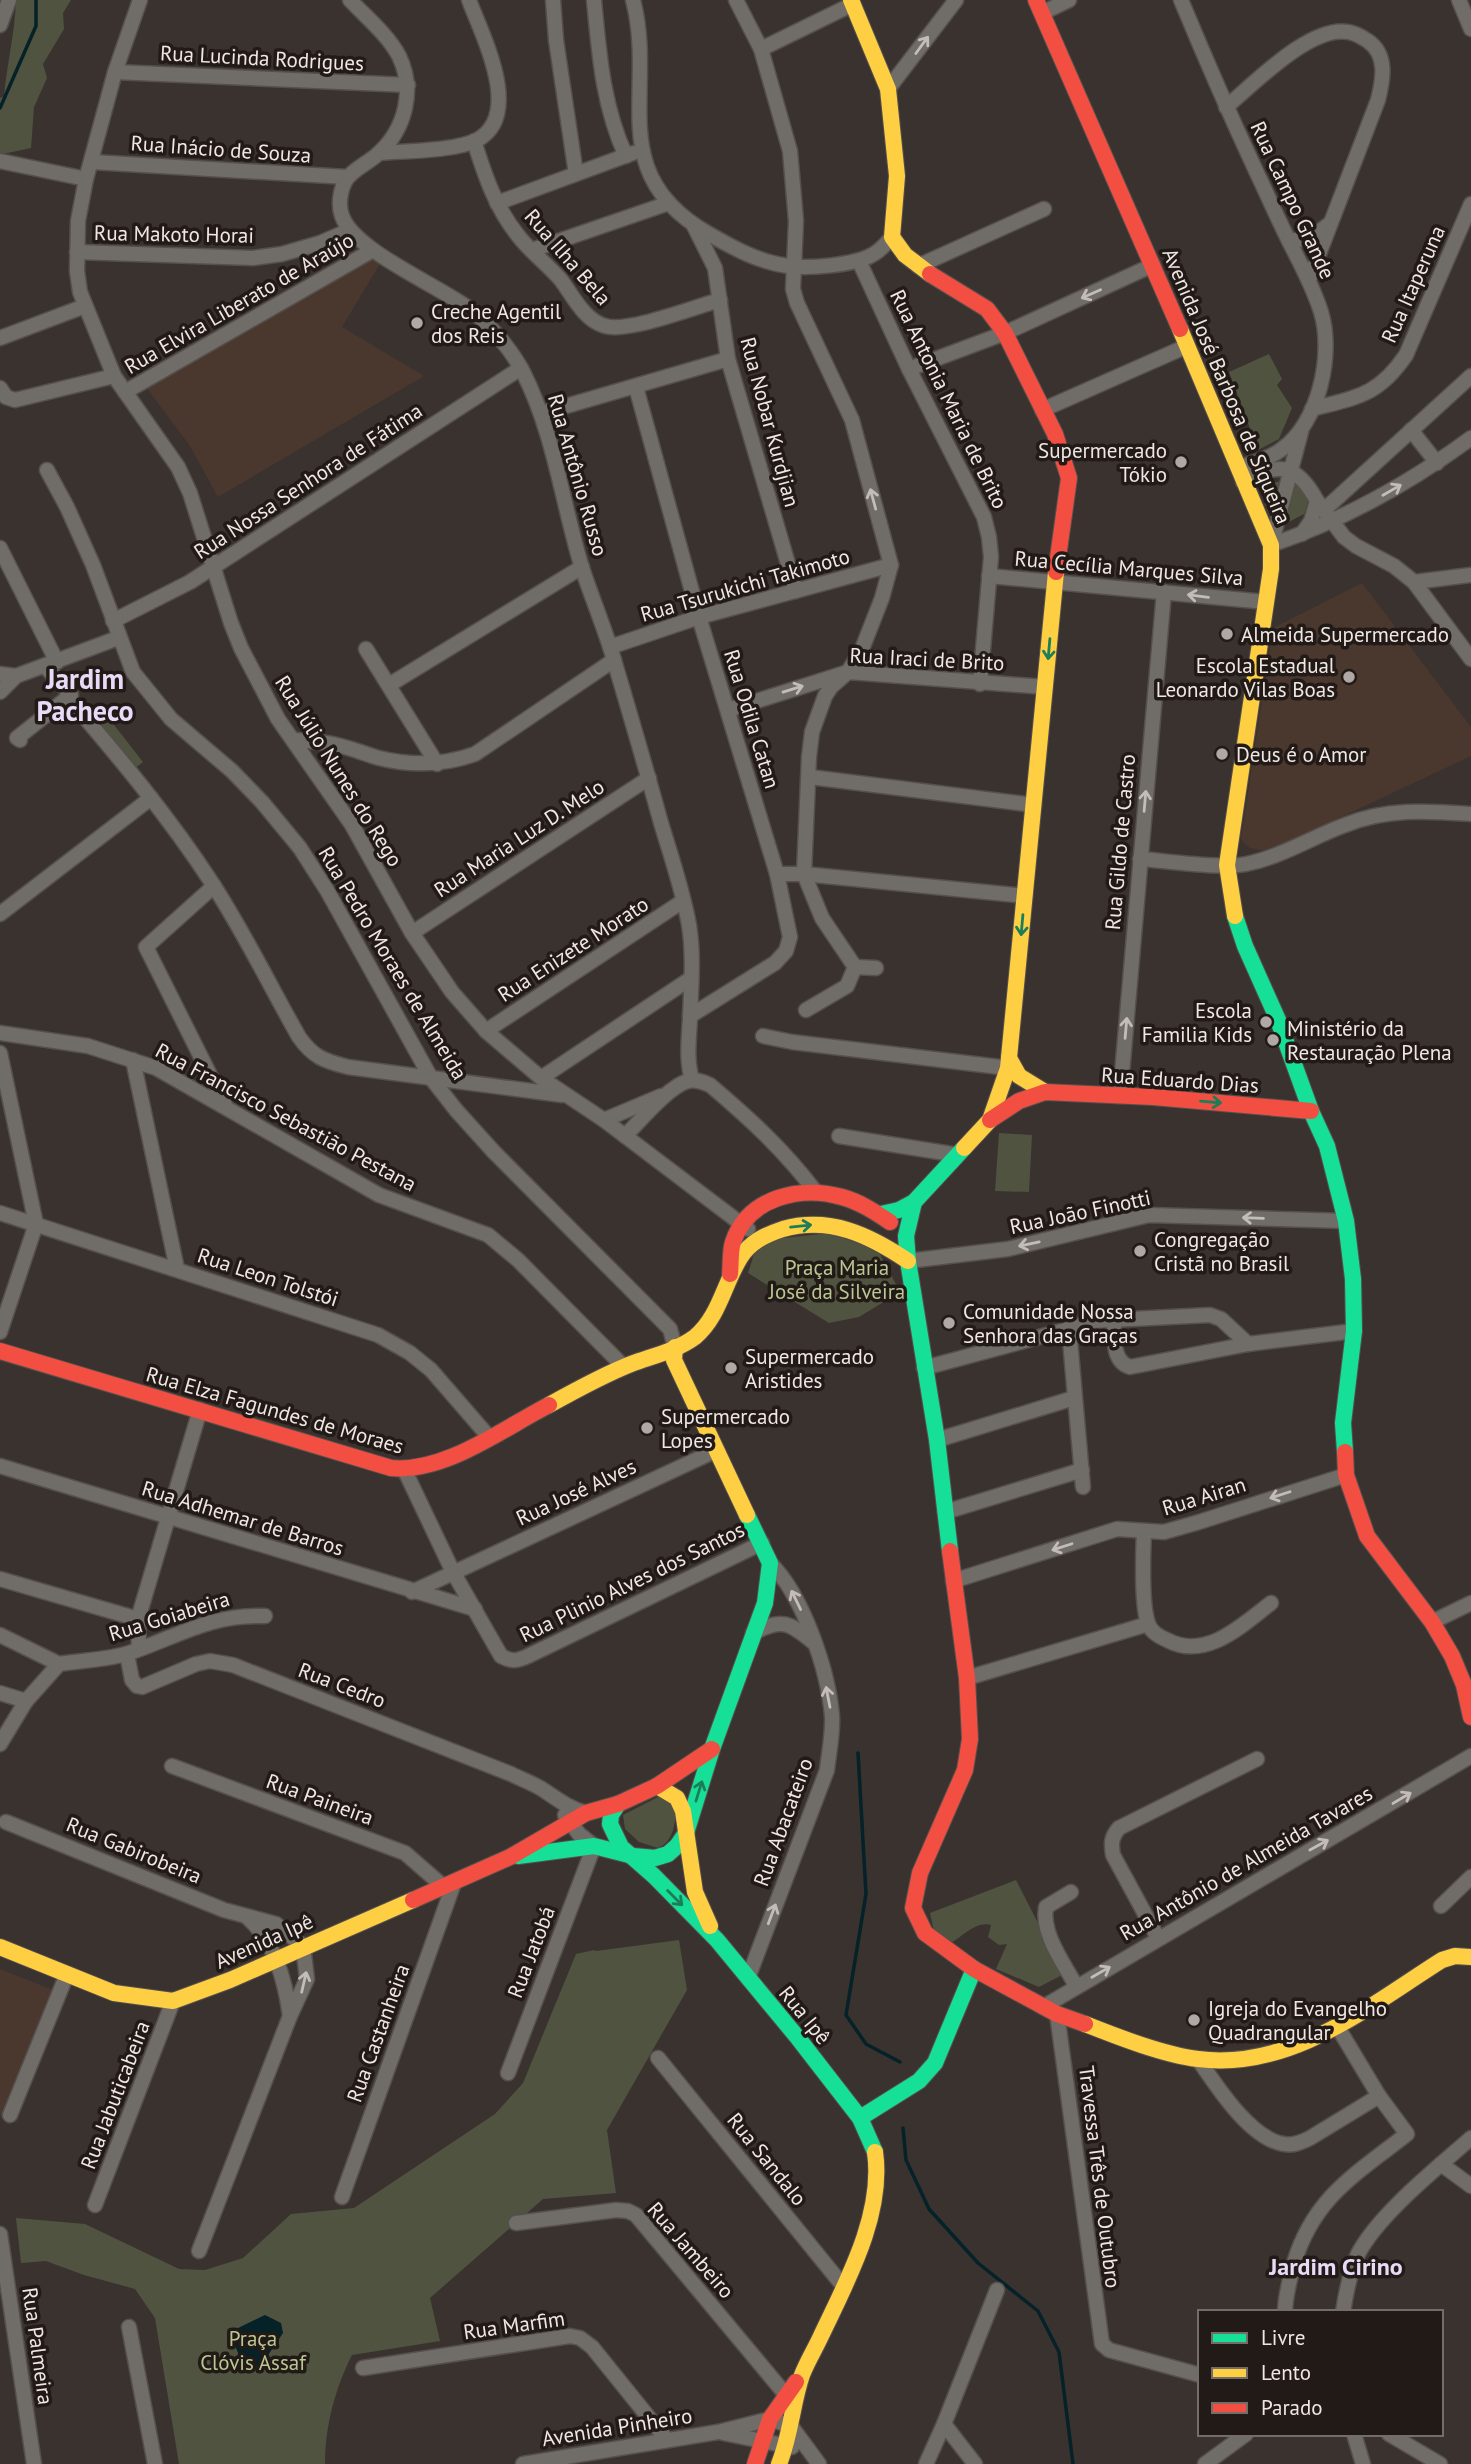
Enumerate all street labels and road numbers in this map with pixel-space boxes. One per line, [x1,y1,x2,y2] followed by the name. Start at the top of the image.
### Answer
[159,39,365,77] street label: Rua Lucinda Rodrigues
[1245,117,1341,283] street label: Rua Campo Grande
[130,129,312,169] street label: Rua Inácio de Souza
[519,203,617,311] street label: Rua Ilha Bela
[94,219,254,249] street label: Rua Makoto Horai
[1375,221,1451,347] street label: Rua Itaperuna
[119,226,359,380] street label: Rua Elvira Liberato de Araújo
[1157,244,1297,528] street label: Avenida José Barbosa de Siqueira
[884,285,1014,513] street label: Rua Antonia Maria de Brito
[734,334,806,510] street label: Rua Nobar Kurdjian
[542,391,614,559] street label: Rua Antônio Russo
[189,397,427,565] street label: Rua Nossa Senhora de Fátima
[637,542,853,628] street label: Rua Tsurukichi Takimoto
[1013,545,1245,591] street label: Rua Cecília Marques Silva
[849,641,1005,677] street label: Rua Iraci de Brito
[718,646,786,792] street label: Rua Odila Catan
[269,670,409,872] street label: Rua Júlio Nunes do Rego
[1099,753,1141,931] street label: Rua Gildo de Castro
[429,773,609,903] street label: Rua Maria Luz D. Melo
[313,841,473,1085] street label: Rua Pedro Moraes de Almeida
[492,890,654,1008] street label: Rua Enizete Morato
[151,1037,421,1197] street label: Rua Francisco Sebastião Pestana
[1100,1061,1260,1099] street label: Rua Eduardo Dias
[1007,1184,1153,1240] street label: Rua João Finotti
[194,1242,342,1312] street label: Rua Leon Tolstói
[143,1360,407,1460] street label: Rua Elza Fagundes de Moraes
[512,1452,640,1532] street label: Rua José Alves
[1159,1471,1249,1521] street label: Rua Airan
[139,1474,347,1562] street label: Rua Adhemar de Barros
[515,1516,749,1648] street label: Rua Plinio Alves dos Santos
[105,1585,233,1647] street label: Rua Goiabeira
[295,1656,389,1714] street label: Rua Cedro
[747,1754,819,1890] street label: Rua Abacateiro
[263,1767,377,1831] street label: Rua Paineira
[1115,1779,1377,1947] street label: Rua Antônio de Almeida Tavares
[62,1811,206,1889] street label: Rua Gabirobeira
[501,1902,561,2002] street label: Rua Jatobá
[211,1907,317,1975] street label: Avenida Ipê
[341,1960,415,2106] street label: Rua Castanheira
[773,1980,837,2050] street label: Rua Ipê
[74,2017,156,2173] street label: Rua Jabuticabeira
[1073,2064,1127,2290] street label: Travessa Três de Outubro
[721,2107,813,2211] street label: Rua Sandalo
[642,2196,740,2304] street label: Rua Jambeiro
[16,2286,60,2406] street label: Rua Palmeira
[462,2305,566,2345] street label: Rua Marfim
[540,2402,694,2452] street label: Avenida Pinheiro

